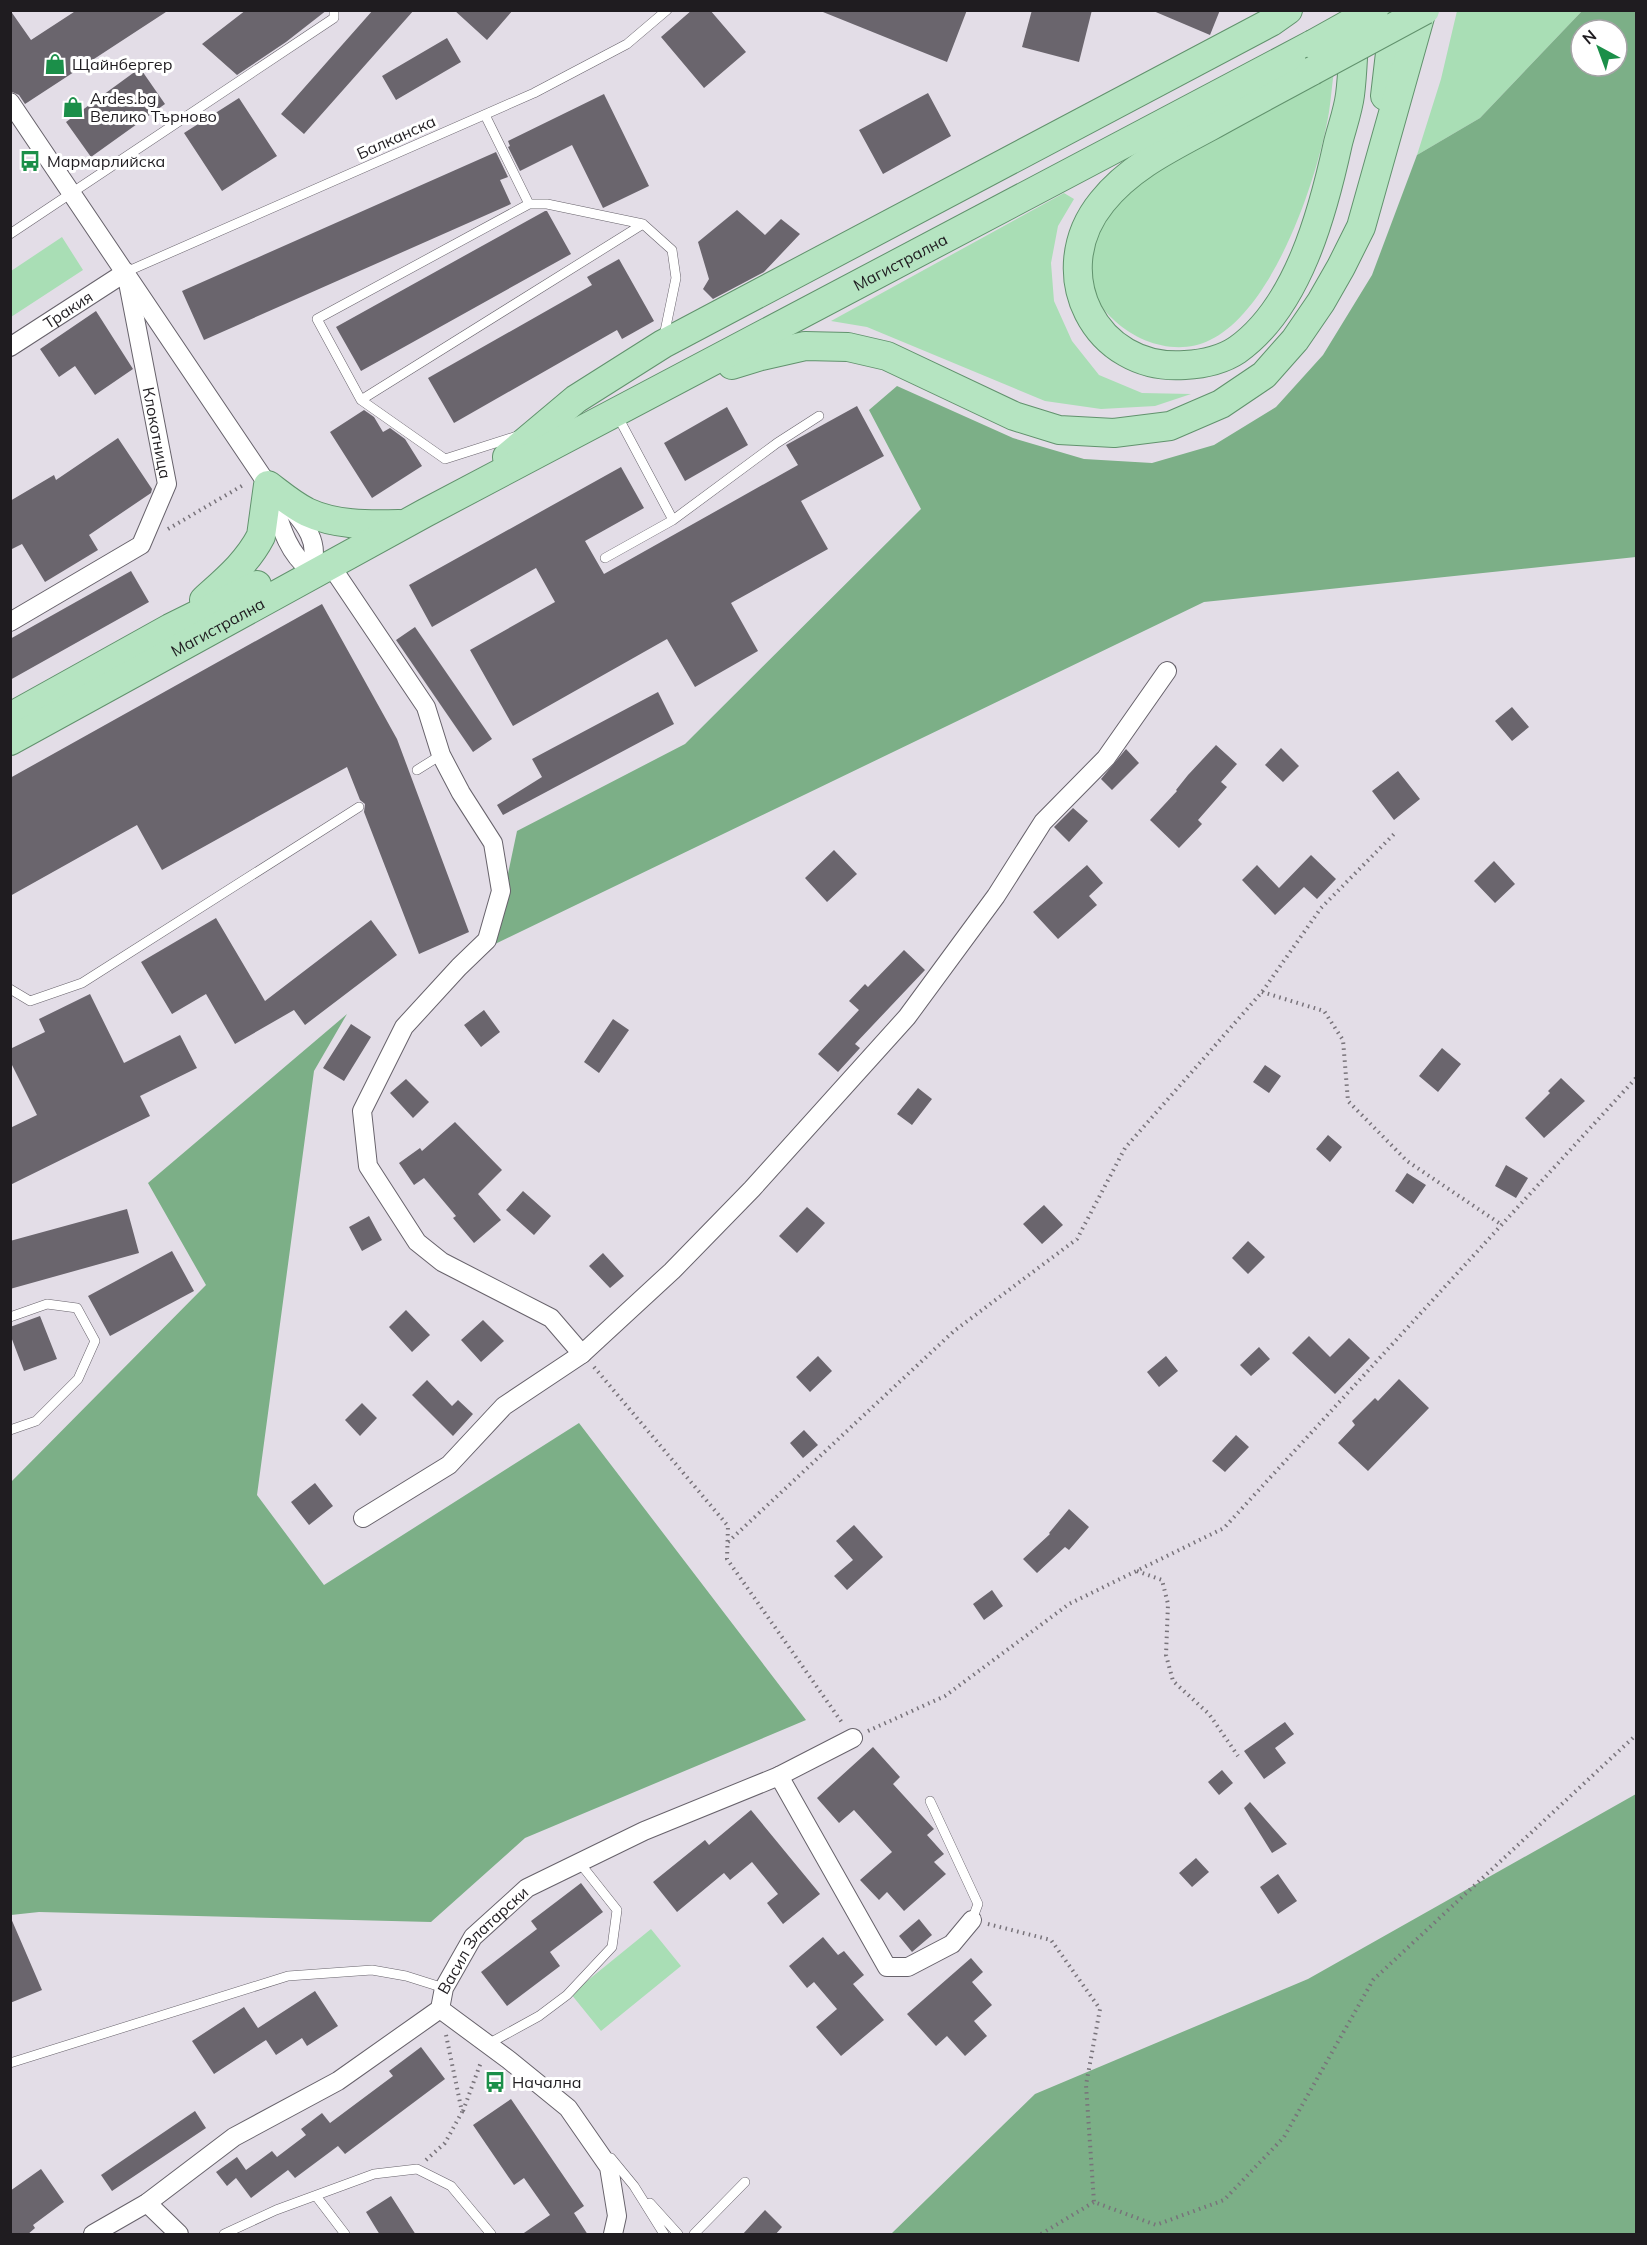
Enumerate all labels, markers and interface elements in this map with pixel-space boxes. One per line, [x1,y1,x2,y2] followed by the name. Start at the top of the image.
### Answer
[1569,18,1629,78] north arrow
[1578,25,1600,48] text: N
[43,52,67,76] shop icon: Щайнбергер
[72,54,172,74] place label: Щайнбергер
[90,88,217,126] place label: Ardes.bg Велико Търново
[61,95,85,119] shop icon: Ardes.bg Велико Търново
[353,111,439,163] street label: Балканска
[18,149,42,173] bus stop icon: Мармарлийска
[47,151,165,171] place label: Мармарлийска
[850,229,951,295] street label: Магистрална
[39,286,96,333] street label: Тракия
[138,385,176,480] street label: Клокотница
[167,593,268,661] street label: Магистрална
[433,1882,532,1997] street label: Васил Златарски
[483,2070,507,2094] bus stop icon: Начална
[512,2072,582,2092] place label: Начална

